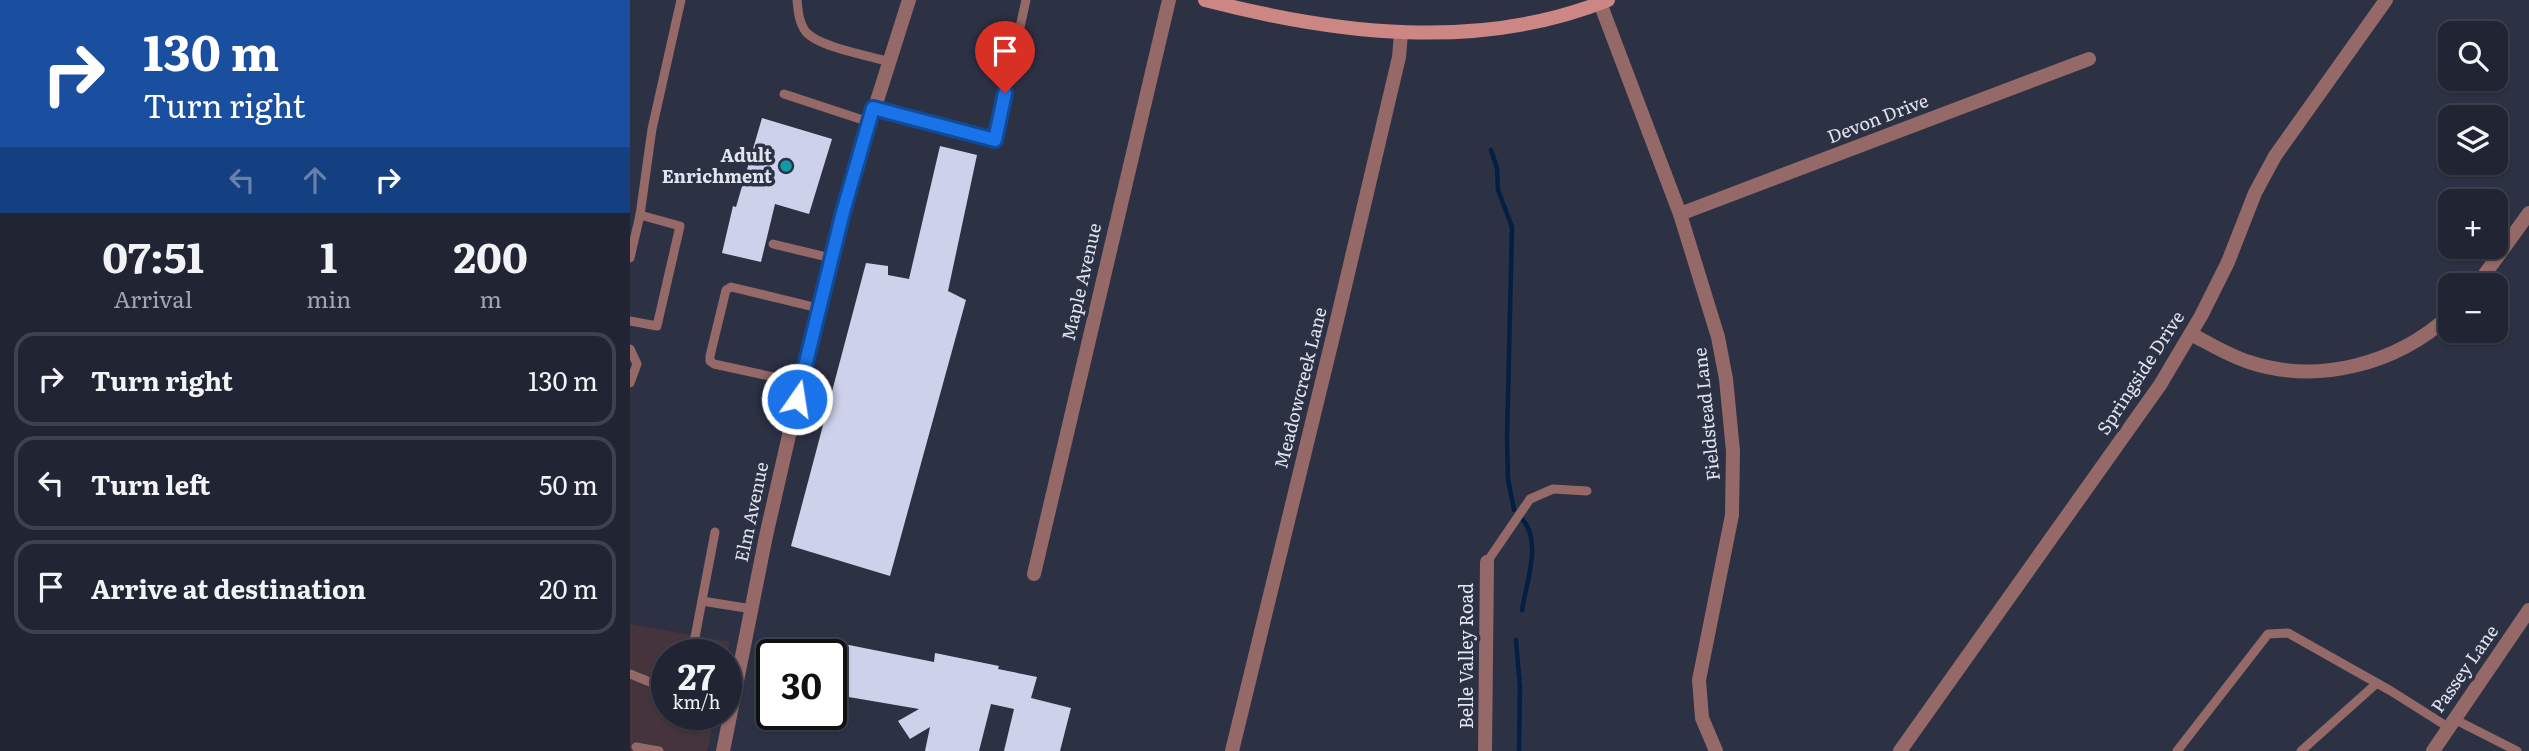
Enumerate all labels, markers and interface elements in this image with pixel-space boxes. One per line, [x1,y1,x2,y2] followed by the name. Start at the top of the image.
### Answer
[143,13,279,86] text: 130 m
[975,21,1035,93] pin
[2438,21,2508,343] map controls
[2438,21,2508,91] button: search
[28,28,119,119] icon: right
[986,32,1024,70] icon: arrive
[143,80,305,128] text: Turn right
[1823,86,1932,149] street label: Devon Drive
[2438,105,2508,175] button: layers
[662,141,772,189] place label: Adult Enrichment
[778,158,794,174] marker: Adult Enrichment
[223,161,261,199] icon: left
[296,161,334,199] icon: ahead
[369,161,407,199] icon: right
[2438,189,2508,259] button: +
[1054,220,1107,343] street label: Maple Avenue
[102,224,204,286] text: 07:51
[320,224,337,286] text: 1
[454,224,528,286] text: 200
[2438,273,2508,343] button: −
[114,281,192,315] text: Arrival
[306,281,351,315] text: min
[480,281,502,315] text: m
[1266,304,1333,471] street label: Meadowcreek Lane
[2089,305,2190,440] street label: Springside Drive
[1685,346,1726,482] street label: Fieldstead Lane
[32,360,70,398] icon: right
[91,360,233,399] text: Turn right
[528,360,598,399] text: 130 m
[760,362,834,436] position arrow
[727,459,774,564] street label: Elm Avenue
[32,464,70,502] icon: left
[91,464,210,503] text: Turn left
[539,464,598,503] text: 50 m
[32,568,70,606] icon: arrive
[91,568,366,607] text: Arrive at destination
[539,568,598,607] text: 20 m
[1452,583,1479,729] street label: Belle Valley Road
[2424,619,2504,718] street label: Passey Lane
[756,639,847,730] speed limit sign: 30
[678,649,715,701] text: 27
[673,688,720,715] text: km/h

